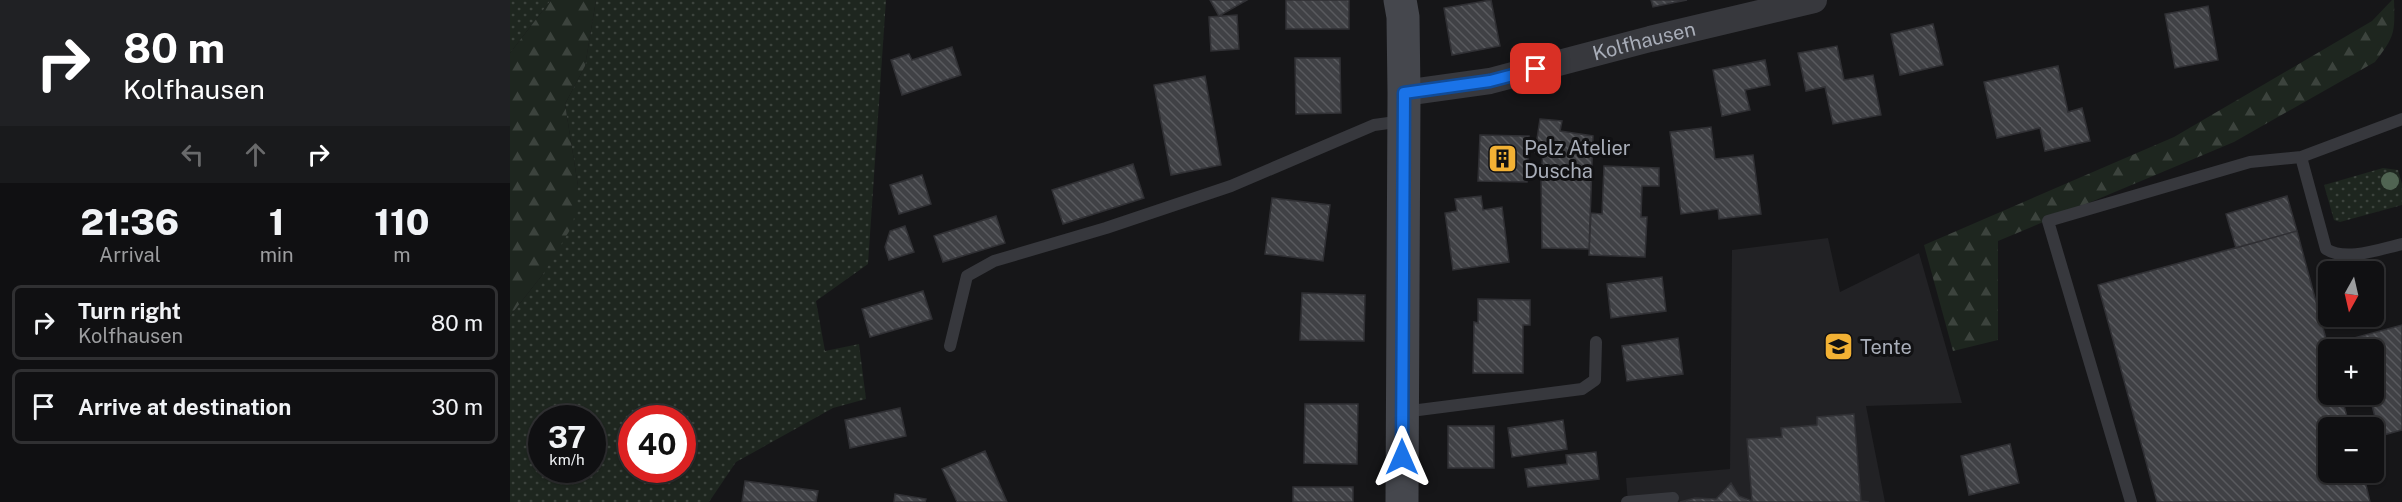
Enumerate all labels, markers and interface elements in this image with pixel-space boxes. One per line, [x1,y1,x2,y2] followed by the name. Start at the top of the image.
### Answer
[1590,17,1698,66] street label: Kolfhausen
[123,23,225,72] text: 80 m
[24,24,102,102] icon: right
[1510,43,1561,94] pin
[1519,52,1552,85] icon: arrive
[123,73,265,105] text: Kolfhausen
[1524,136,1631,183] place label: Pelz Atelier Duscha
[176,138,209,171] icon: left
[239,138,272,171] icon: ahead
[302,138,335,171] icon: right
[1487,143,1519,175] building icon: Pelz Atelier Duscha
[81,201,179,243] text: 21:36
[269,201,285,243] text: 1
[374,201,429,243] text: 110
[99,243,161,267] text: Arrival
[260,243,294,267] text: min
[393,243,410,267] text: m
[2318,261,2384,327] north arrow
[2318,261,2384,483] map controls
[78,298,181,324] text: Turn right
[27,306,60,339] icon: right
[431,310,483,336] text: 80 m
[78,324,183,348] text: Kolfhausen
[1823,331,1855,363] school or university icon: Tente
[1860,335,1912,359] place label: Tente
[2318,339,2384,405] button: +
[27,390,60,423] icon: arrive
[78,394,291,420] text: Arrive at destination
[431,394,483,420] text: 30 m
[618,405,696,483] speed limit sign: 40
[2318,417,2384,483] button: −
[548,419,586,455] text: 37
[1370,425,1434,489] position arrow
[549,451,585,468] text: km/h

